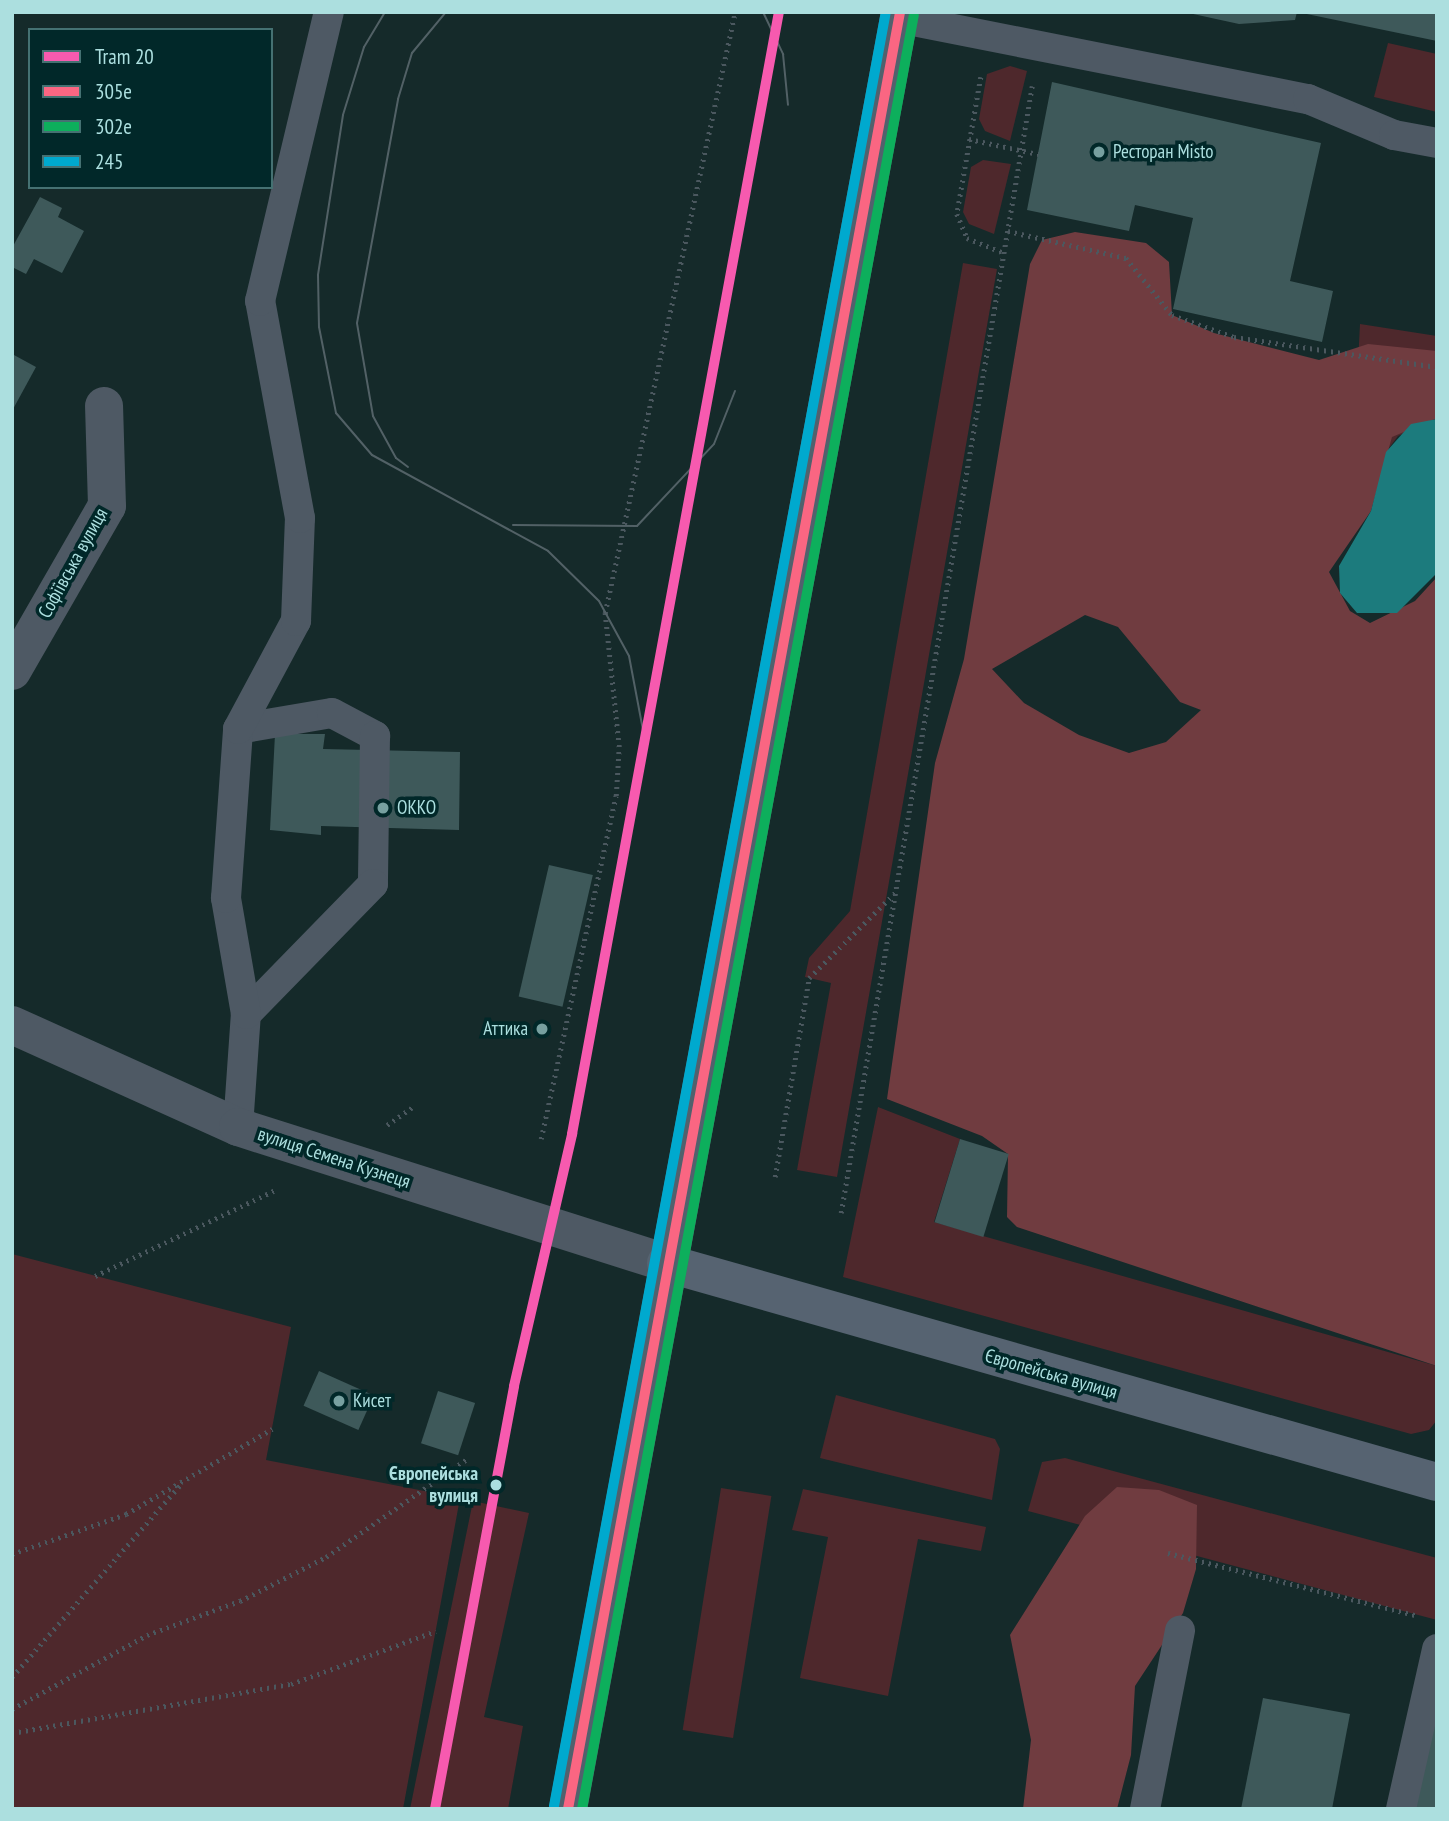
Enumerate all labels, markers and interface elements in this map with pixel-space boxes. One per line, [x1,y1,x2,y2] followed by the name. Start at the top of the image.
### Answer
[28,28,273,189] legend
[95,43,154,70] text: Tram 20
[95,78,132,105] text: 305e
[95,113,132,140] text: 302е
[1113,141,1213,163] place label: Ресторан Misto
[1091,144,1107,160] marker: Ресторан Misto
[95,148,123,175] text: 245
[33,504,113,622] street label: Софіївська вулиця
[397,797,436,819] place label: ОККО
[375,800,391,816] marker: ОККО
[483,1018,528,1040] place label: Аттика
[534,1021,550,1037] marker: Аттика
[255,1123,413,1193] street label: вулиця Семена Кузнеця
[982,1344,1120,1404] street label: Європейська вулиця
[353,1390,391,1412] place label: Кисет
[331,1393,347,1409] marker: Кисет
[389,1463,478,1507] place label: Європейська вулиця
[484,1473,508,1497] marker: Європейська вулиця

